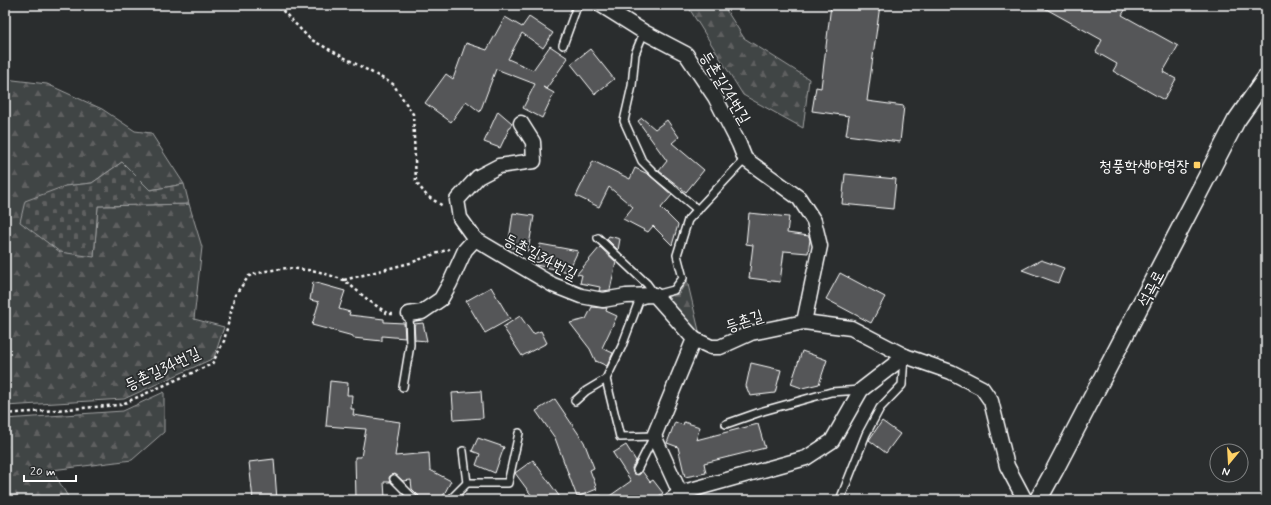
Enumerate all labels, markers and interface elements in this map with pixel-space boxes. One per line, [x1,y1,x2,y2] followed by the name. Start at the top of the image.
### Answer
[695,47,755,128] street label: 등촌길24번길
[1099,156,1189,177] place label: 청풍학생야영장
[1192,160,1202,170] marker: 청풍학생야영장
[500,229,581,286] street label: 등촌길34번길
[1133,267,1170,311] street label: 석곡로
[723,305,766,337] street label: 등촌길
[122,343,204,396] street label: 등촌길34번길
[1209,443,1249,483] north arrow
[24,457,76,483] scale bar
[30,464,56,480] text: 20 m
[1221,464,1232,479] text: N

